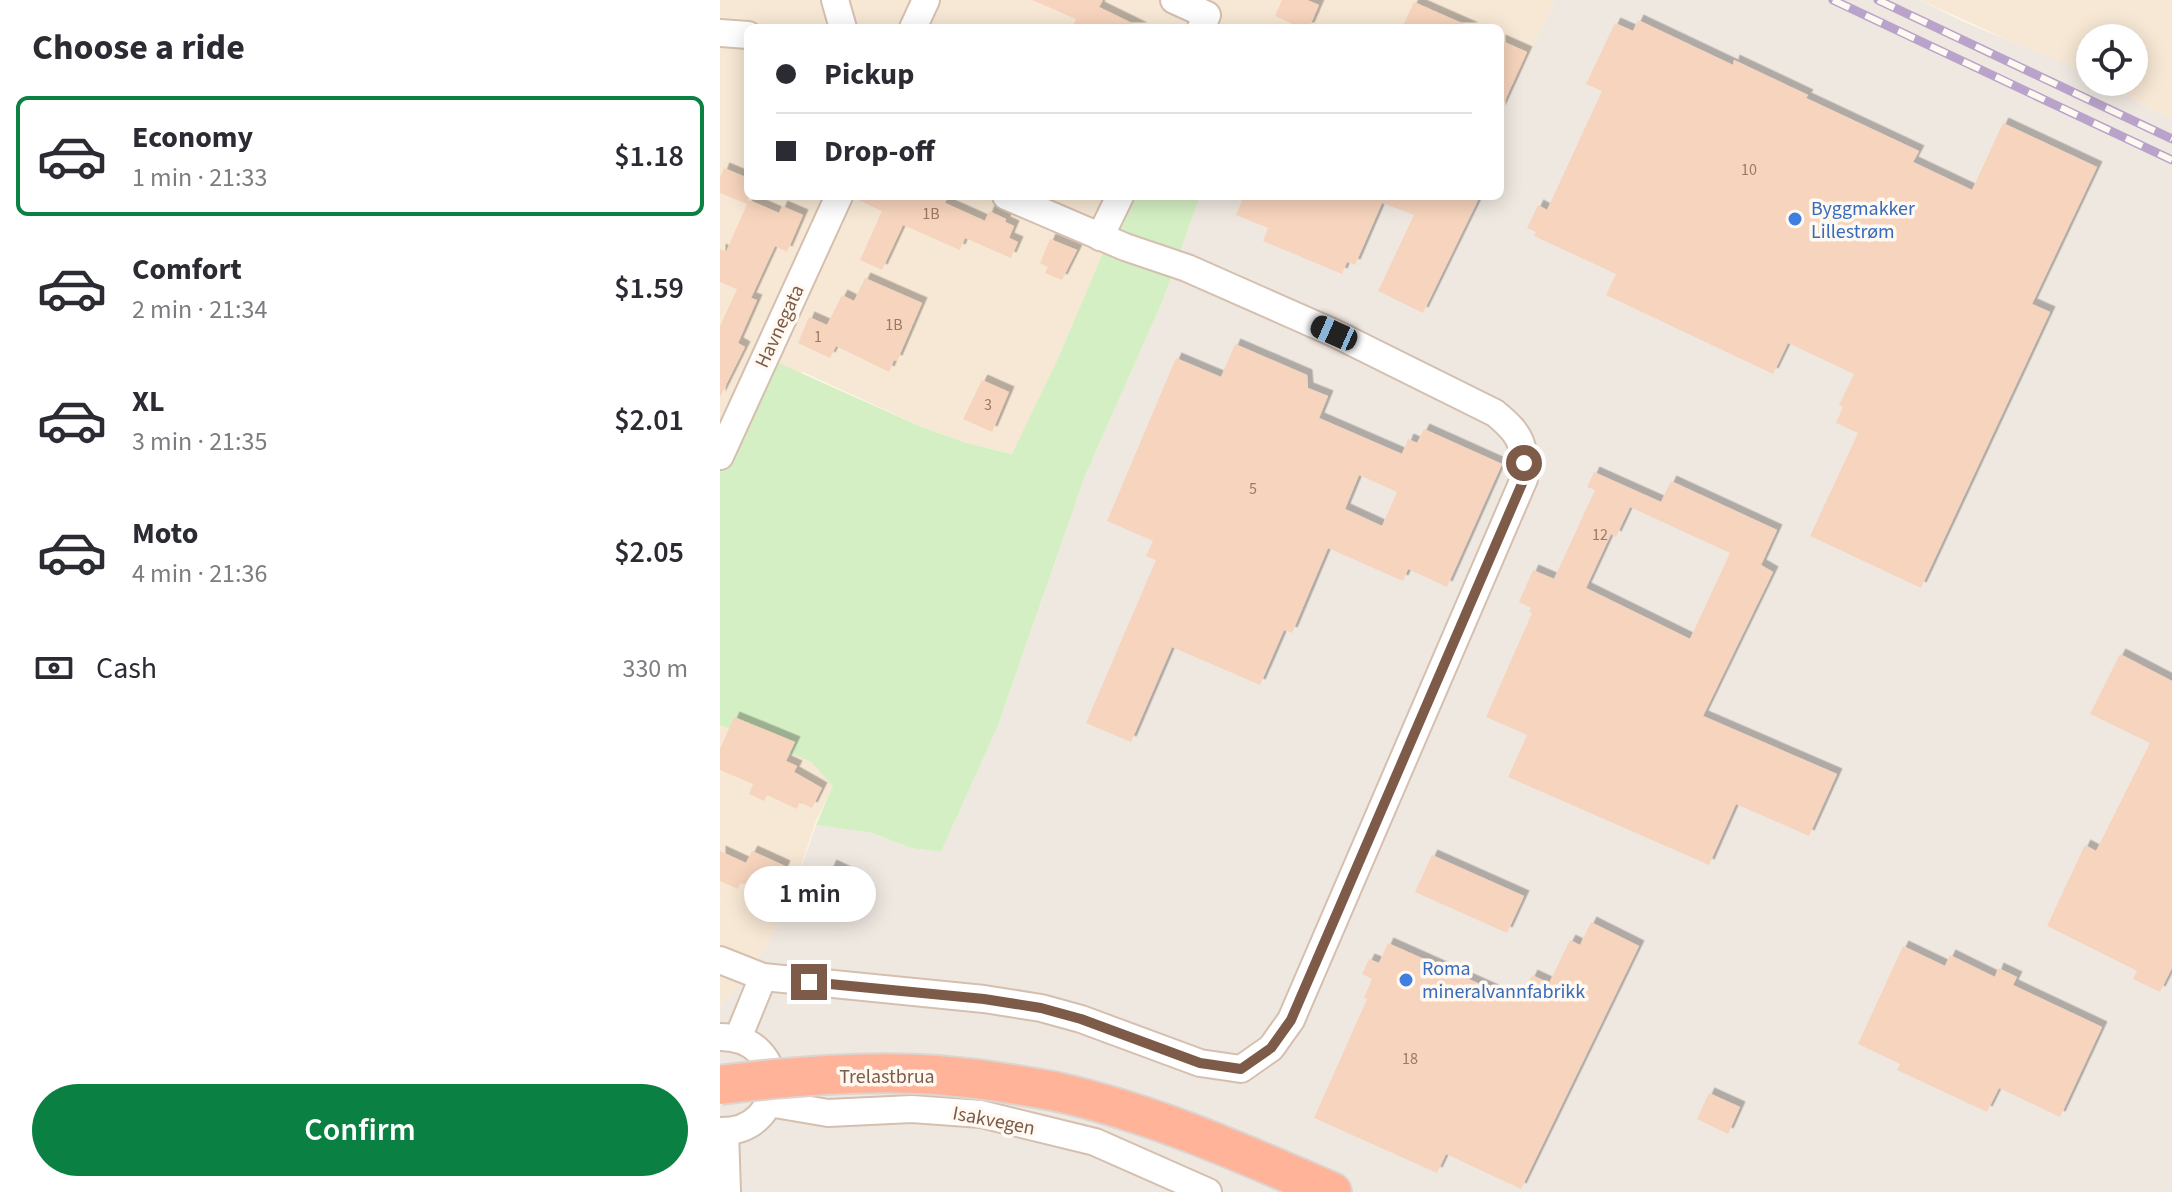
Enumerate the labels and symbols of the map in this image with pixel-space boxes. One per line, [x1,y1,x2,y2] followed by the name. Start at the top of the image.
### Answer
[1741,159,1757,181] house number: 10
[1811,195,1915,246] place label: Byggmakker Lillestrøm
[922,203,940,225] house number: 1B
[1786,210,1804,228] marker: Byggmakker Lillestrøm
[748,280,811,373] street label: Havnegata
[1307,312,1361,354] car
[885,314,903,336] house number: 1B
[814,326,822,348] house number: 1
[984,394,992,416] house number: 3
[1506,445,1542,481] route start
[1249,478,1257,500] house number: 5
[1592,524,1608,546] house number: 12
[743,866,875,922] callout: 1 min
[1422,955,1585,1006] place label: Roma mineralvannfabrikk
[791,964,827,1000] route end
[1397,971,1415,989] marker: Roma mineralvannfabrikk
[1402,1048,1418,1070] house number: 18
[839,1063,935,1091] street label: Trelastbrua
[950,1099,1037,1143] street label: Isakvegen

